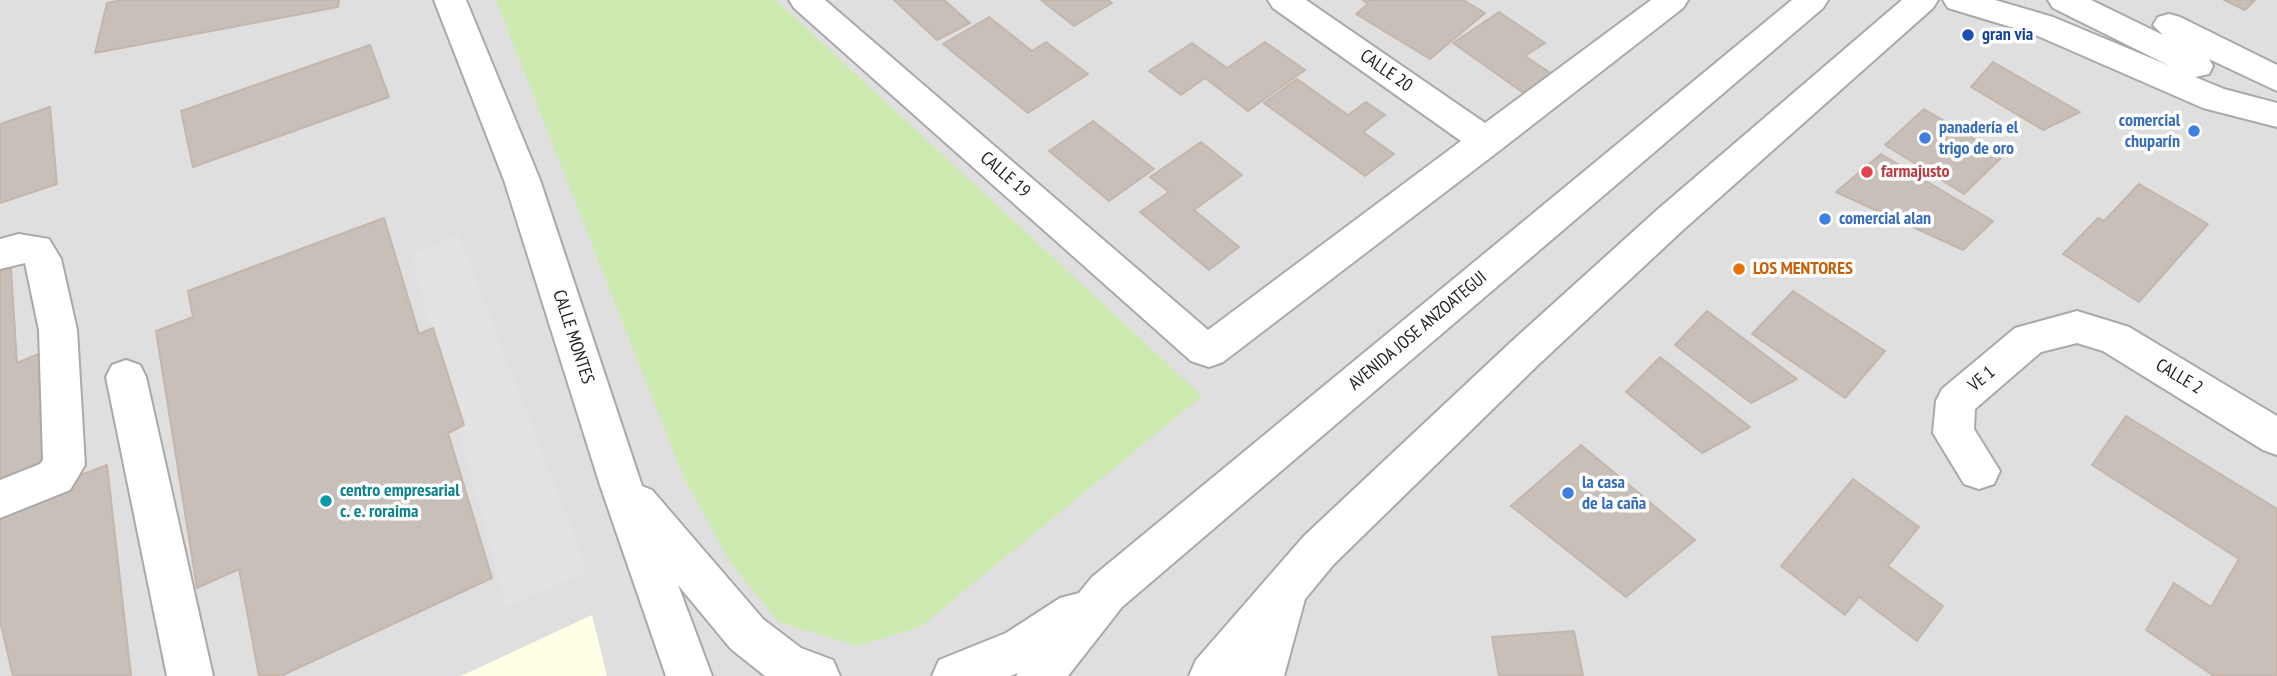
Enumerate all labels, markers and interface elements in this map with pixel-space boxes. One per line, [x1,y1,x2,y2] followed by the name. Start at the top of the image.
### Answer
[1982,24,2033,46] place label: gran via
[1960,27,1976,43] marker: gran via
[1356,45,1416,97] street label: CALLE 20
[2119,110,2180,152] place label: comercial chuparín
[1939,117,2018,160] place label: panadería el trigo de oro
[2186,123,2202,139] marker: comercial chuparín
[1917,130,1933,146] marker: panadería el trigo de oro
[976,148,1034,202] street label: CALLE 19
[1881,161,1950,183] place label: farmajusto
[1859,164,1875,180] marker: farmajusto
[1839,208,1931,230] place label: comercial alan
[1817,211,1833,227] marker: comercial alan
[1753,258,1853,280] place label: LOS MENTORES
[1731,261,1747,277] marker: LOS MENTORES
[1345,267,1491,395] street label: AVENIDA JOSE ANZOATEGUI
[548,287,598,387] street label: CALLE MONTES
[2152,355,2206,399] street label: CALLE 2
[1964,362,2000,396] street label: VE 1
[1582,472,1646,514] place label: la casa de la caña
[340,480,460,522] place label: centro empresarial c. e. roraima
[1560,485,1576,501] marker: la casa de la caña
[318,493,334,509] marker: centro empresarial c. e. roraima

